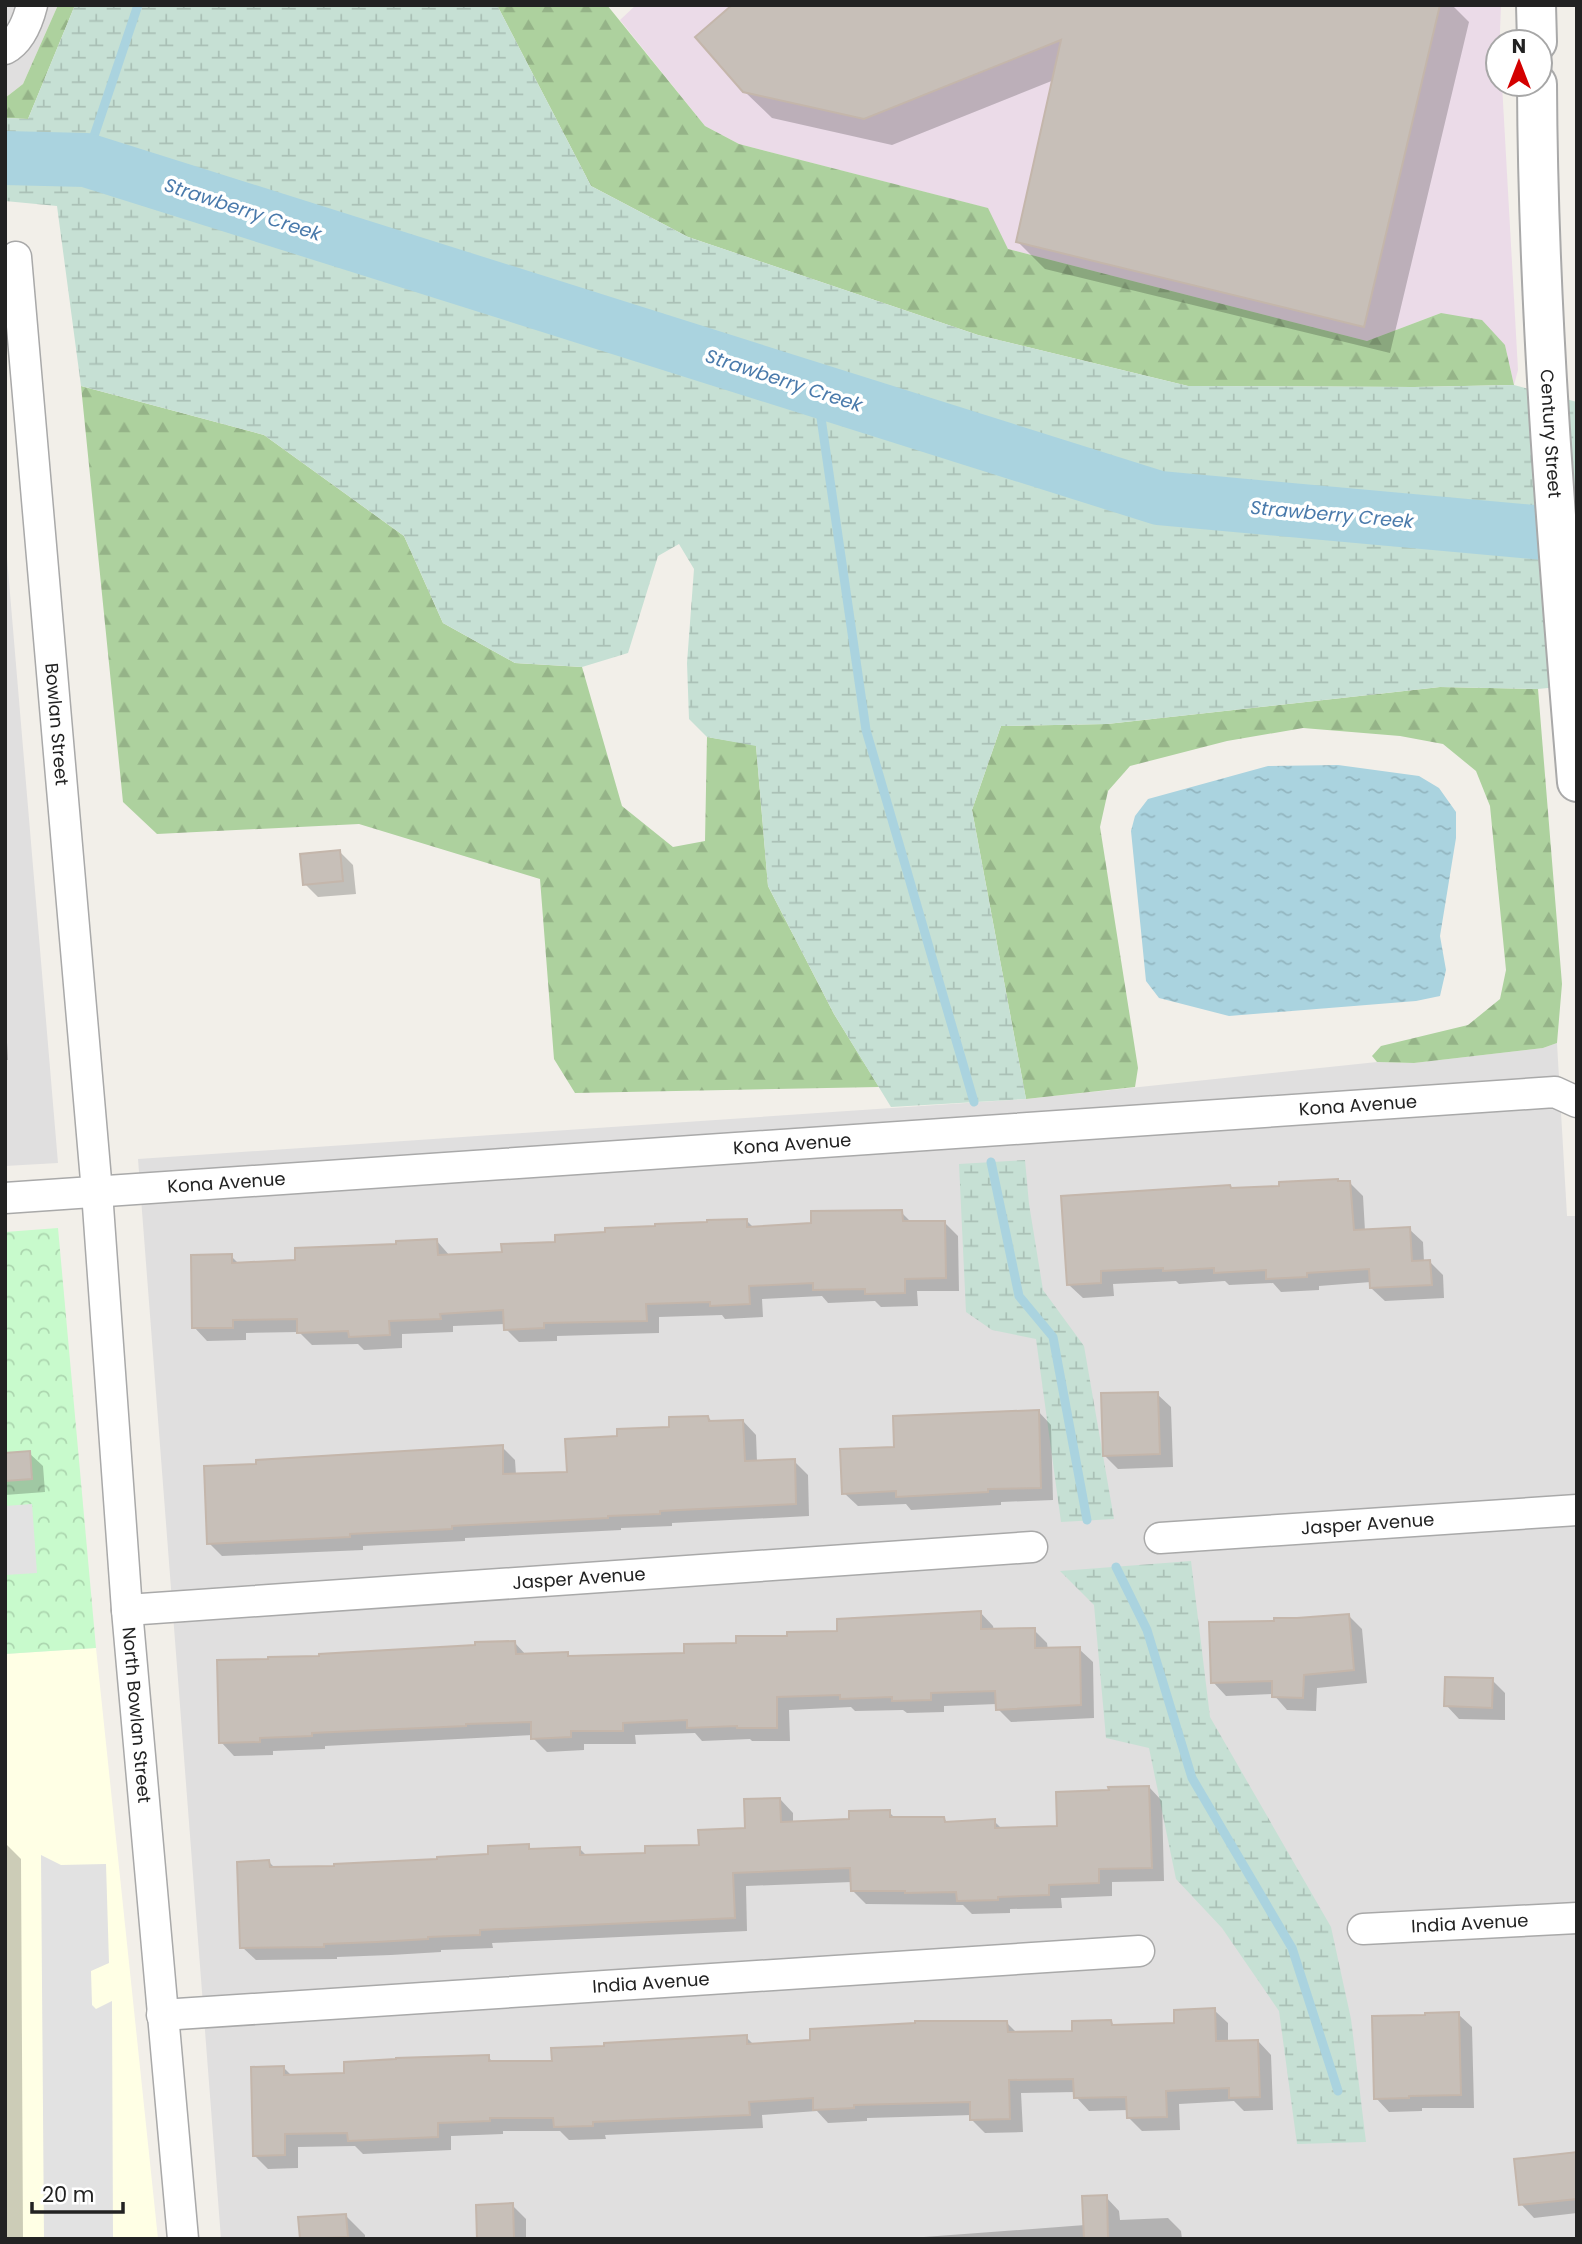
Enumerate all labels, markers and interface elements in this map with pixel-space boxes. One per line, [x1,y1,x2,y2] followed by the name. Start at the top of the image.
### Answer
[1484,28,1554,98] north arrow
[1512,33,1526,60] text: N
[161,171,326,248] water label: Strawberry Creek
[702,342,867,419] water label: Strawberry Creek
[1534,368,1568,499] street label: Century Street
[1249,494,1416,535] water label: Strawberry Creek
[39,662,75,787] street label: Bowlan Street
[1298,1088,1418,1121] street label: Kona Avenue
[732,1127,852,1160] street label: Kona Avenue
[166,1166,286,1199] street label: Kona Avenue
[1300,1507,1435,1541] street label: Jasper Avenue
[511,1561,646,1595] street label: Jasper Avenue
[117,1626,157,1804] street label: North Bowlan Street
[1411,1908,1529,1939] street label: India Avenue
[592,1966,710,1999] street label: India Avenue
[32,2170,122,2214] scale bar
[42,2180,95,2209] text: 20 m

